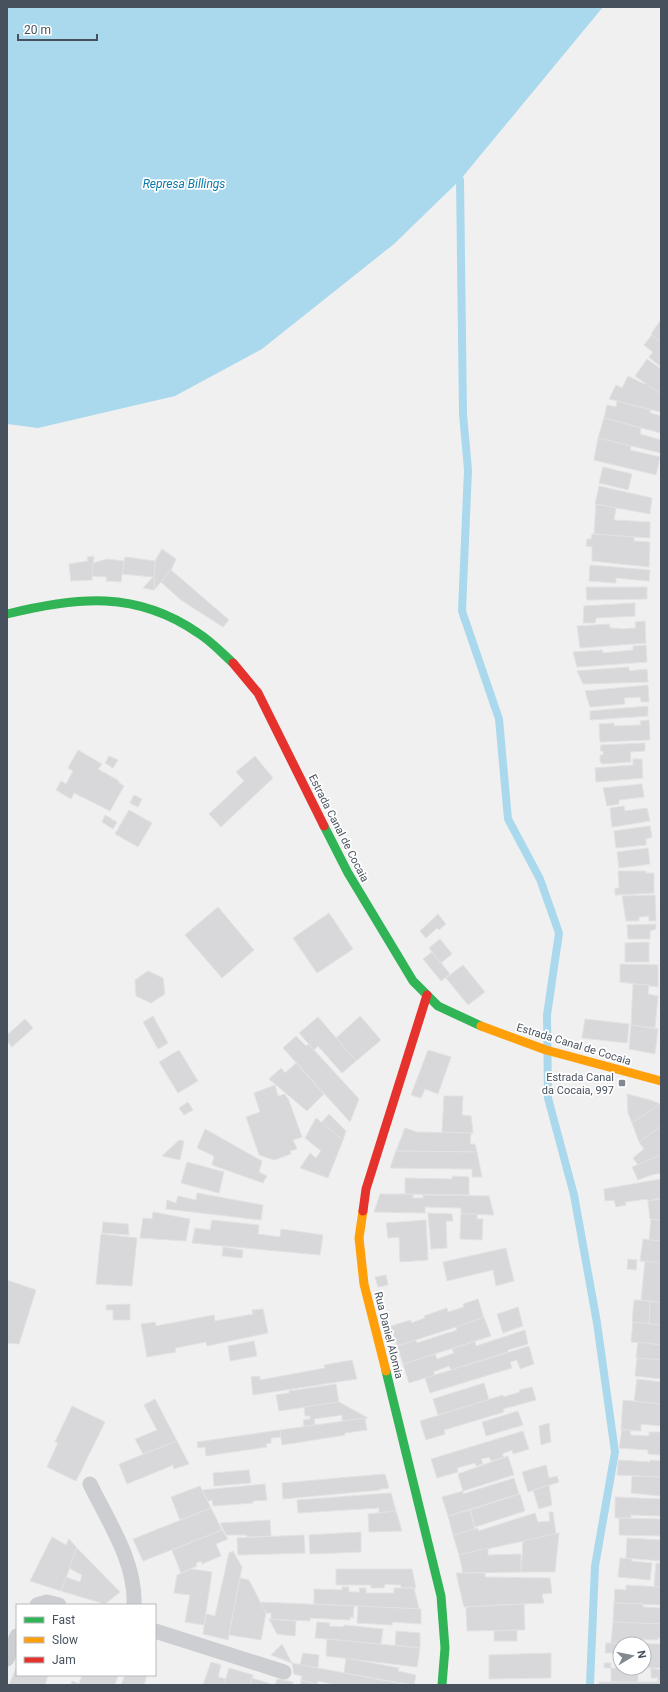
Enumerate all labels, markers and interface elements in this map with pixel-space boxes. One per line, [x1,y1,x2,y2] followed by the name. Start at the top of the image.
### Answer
[18,16,97,42] scale bar
[24,23,51,37] text: 20 m
[143,177,225,191] water label: Represa Billings
[306,772,371,884] street label: Estrada Canal de Cocaia
[515,1021,633,1068] street label: Estrada Canal de Cocaia
[542,1071,614,1097] place label: Estrada Canal da Cocaia, 997
[617,1078,627,1088] marker: Estrada Canal da Cocaia, 997
[371,1290,406,1380] street label: Rua Daniel Alomia
[16,1604,156,1676] legend
[52,1613,75,1627] text: Fast
[52,1633,78,1647] text: Slow
[612,1636,652,1676] north arrow
[634,1649,648,1660] text: N
[52,1653,76,1667] text: Jam

